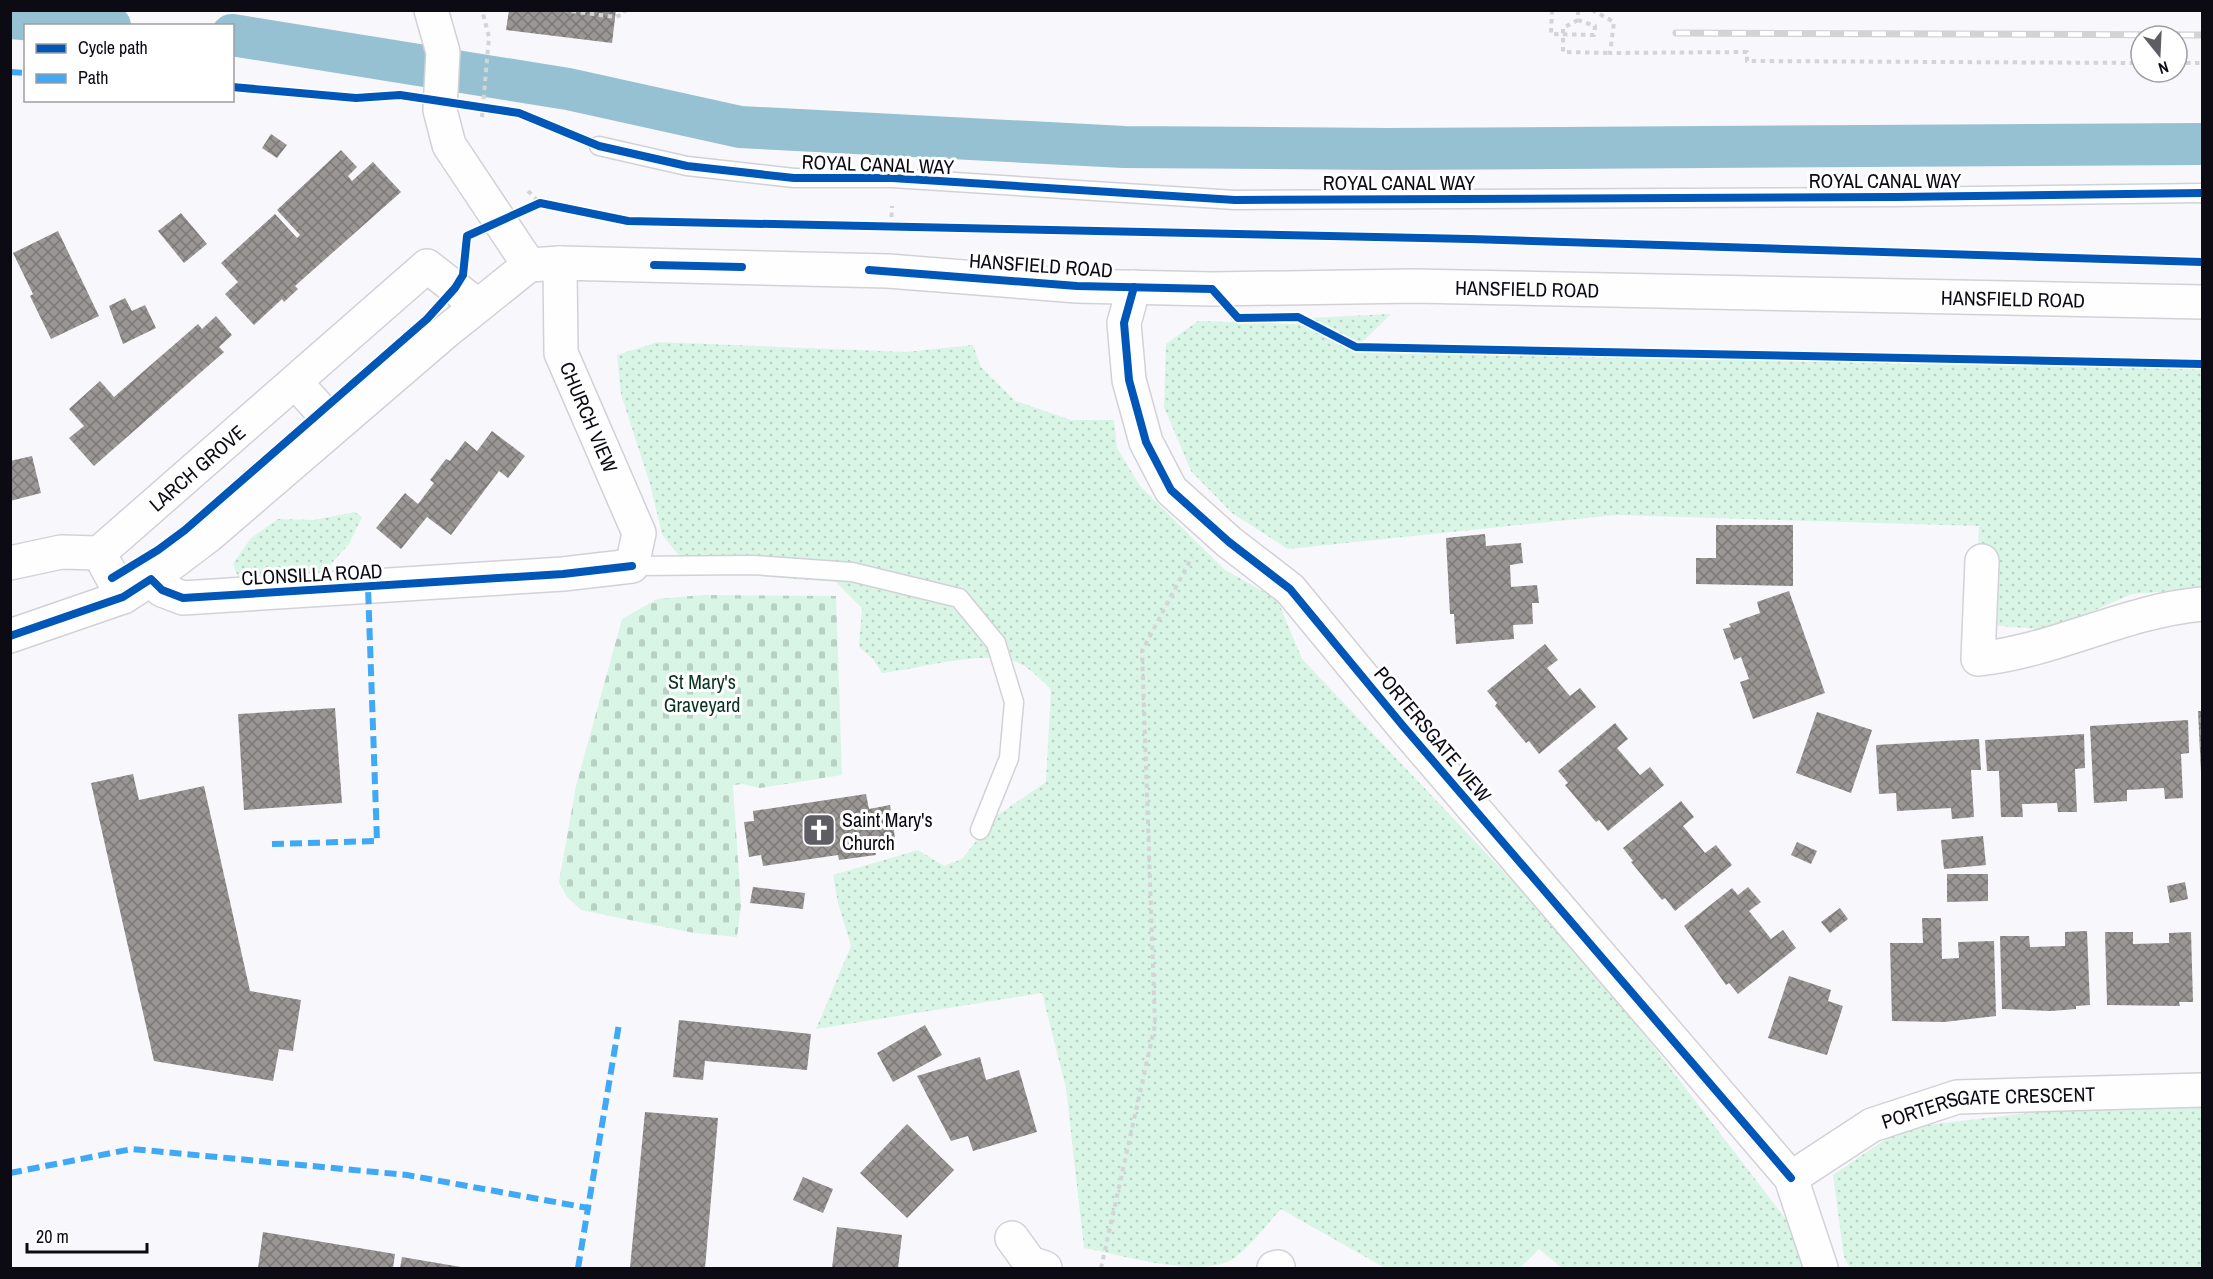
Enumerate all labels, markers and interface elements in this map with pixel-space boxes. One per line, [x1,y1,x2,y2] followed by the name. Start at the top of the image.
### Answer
[24,24,234,102] legend
[2129,24,2189,84] north arrow
[78,35,148,60] text: Cycle path
[2156,56,2172,80] text: N
[78,65,108,90] text: Path
[801,148,955,180] street label: ROYAL CANAL WAY
[1809,167,1961,194] street label: ROYAL CANAL WAY
[1323,169,1475,196] street label: ROYAL CANAL WAY
[968,247,1114,283] street label: HANSFIELD ROAD
[1455,273,1599,303] street label: HANSFIELD ROAD
[1941,283,2085,313] street label: HANSFIELD ROAD
[554,358,625,477] street label: CHURCH VIEW
[143,418,251,517] street label: LARCH GROVE
[241,557,383,591] street label: CLONSILLA ROAD
[1368,661,1498,808] street label: PORTERSGATE VIEW
[664,668,740,718] park label: St Mary's Graveyard
[842,806,933,856] place label: Saint Mary's Church
[801,812,837,848] church icon: Saint Mary's Church
[1878,1080,2096,1135] street label: PORTERSGATE CRESCENT
[27,1216,147,1254] scale bar
[36,1224,69,1249] text: 20 m

